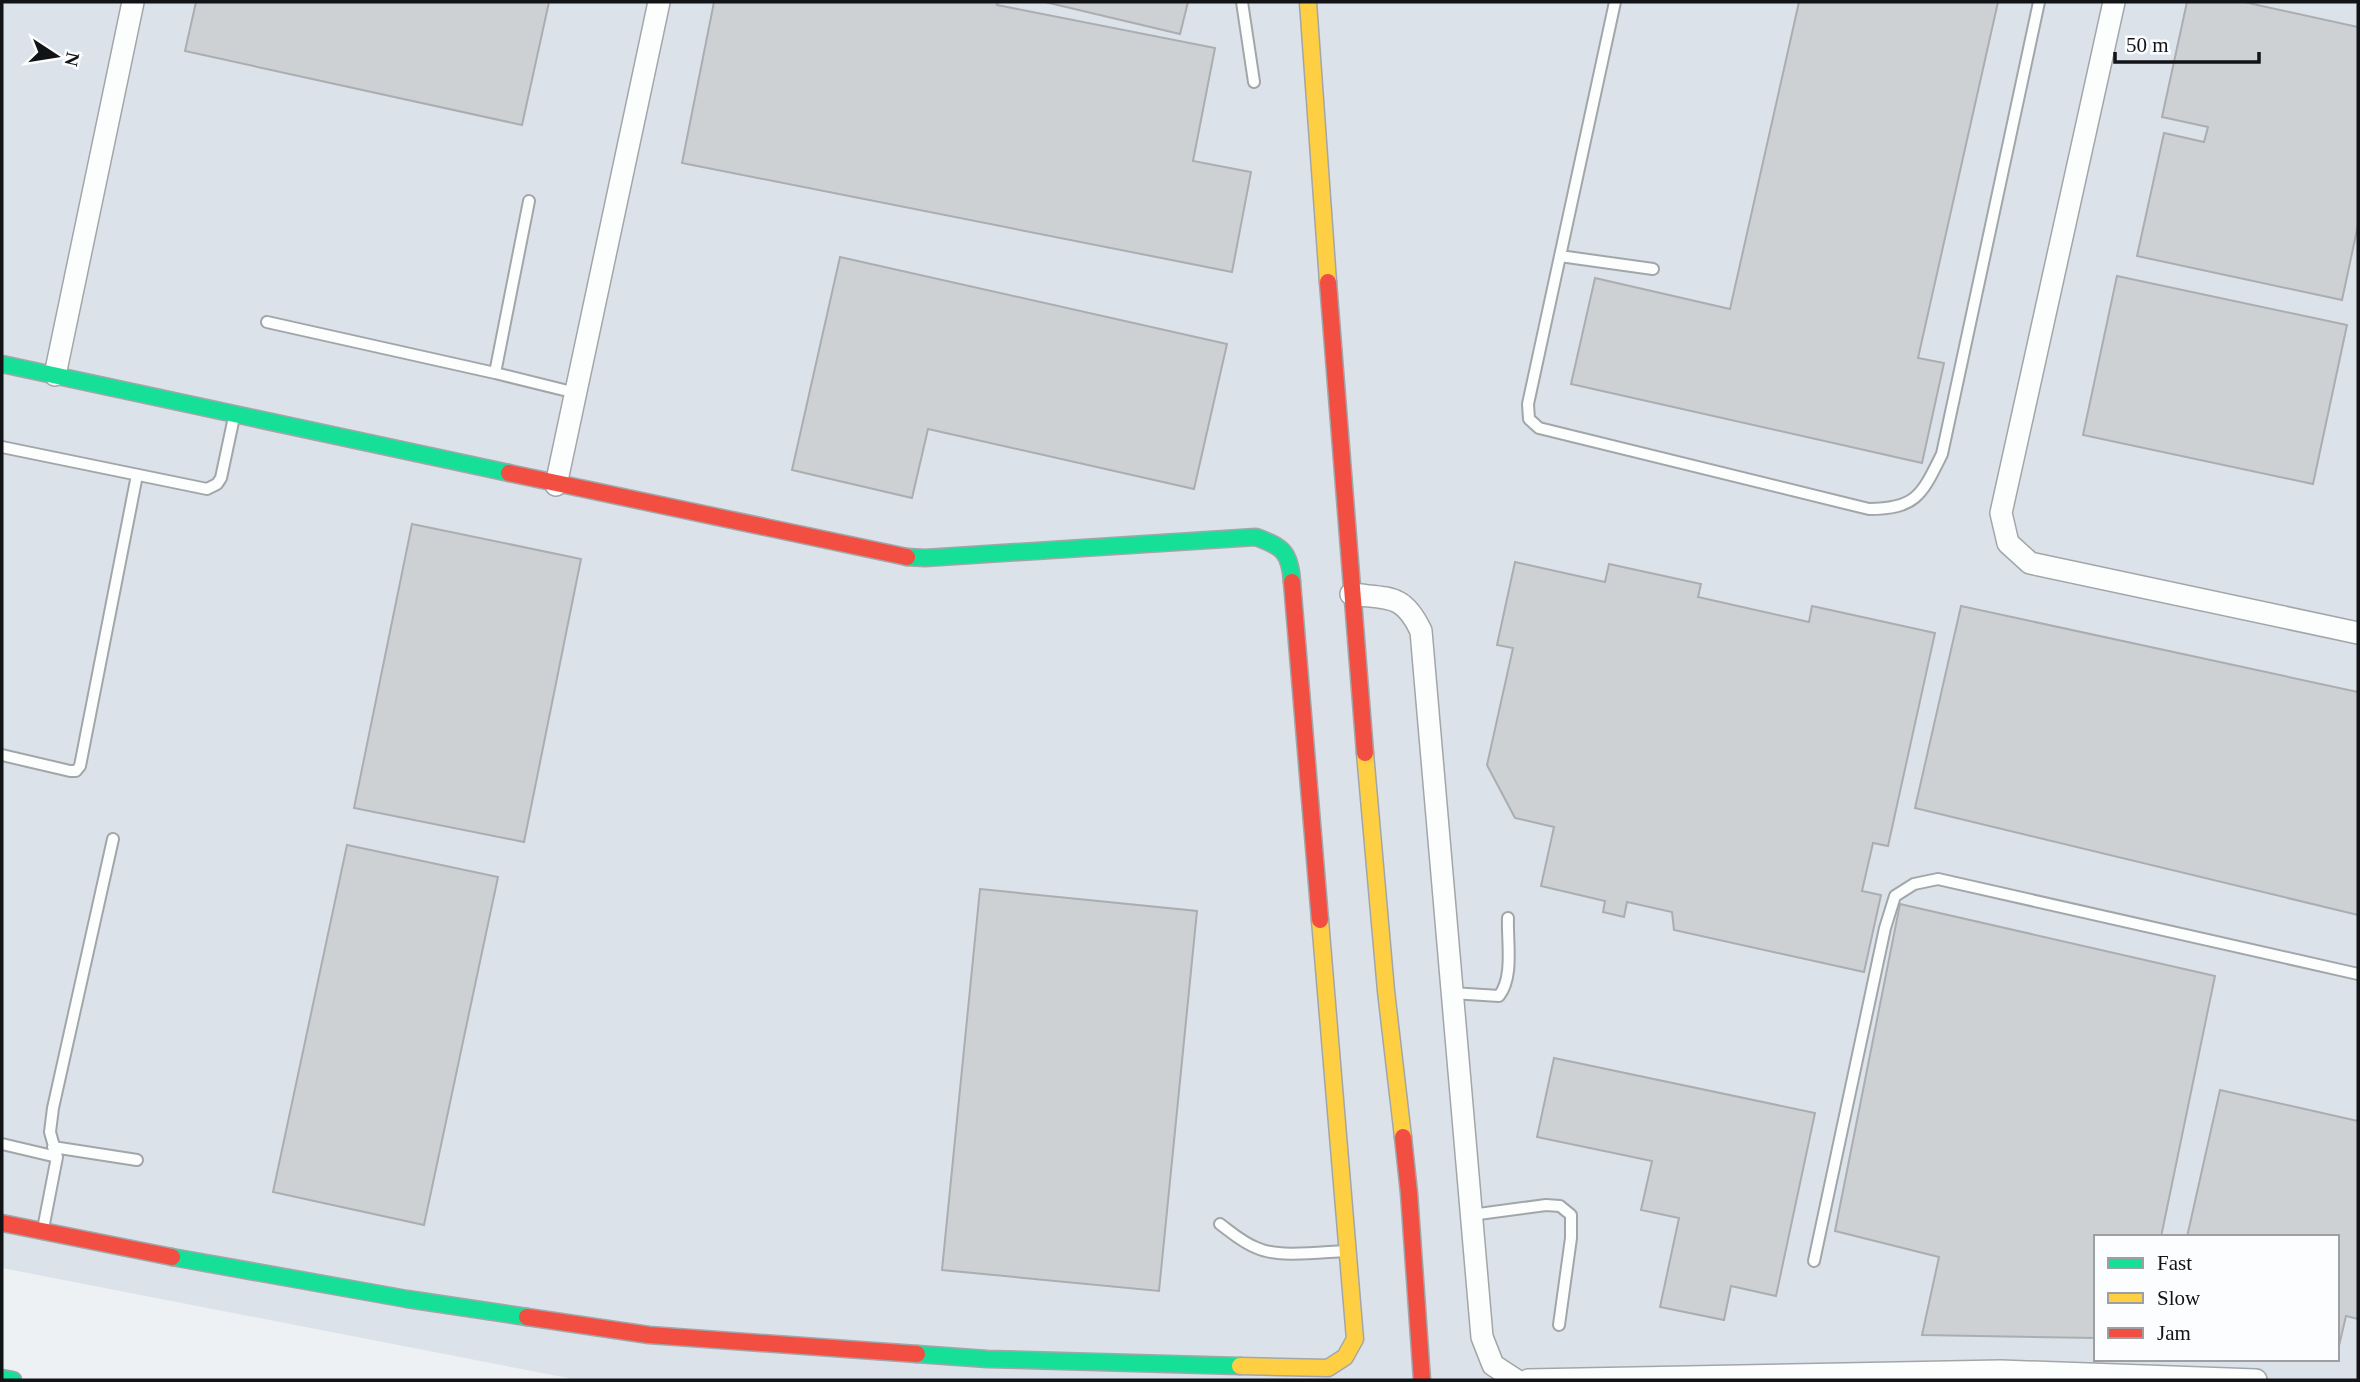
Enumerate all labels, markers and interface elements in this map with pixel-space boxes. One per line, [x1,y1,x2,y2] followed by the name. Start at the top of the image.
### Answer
[21,21,91,91] north arrow
[2115,21,2258,65] scale bar
[2126,33,2169,57] text: 50 m
[60,51,84,69] text: N
[2094,1235,2339,1361] legend
[2157,1251,2192,1275] text: Fast
[2157,1286,2201,1310] text: Slow
[2157,1321,2191,1345] text: Jam

